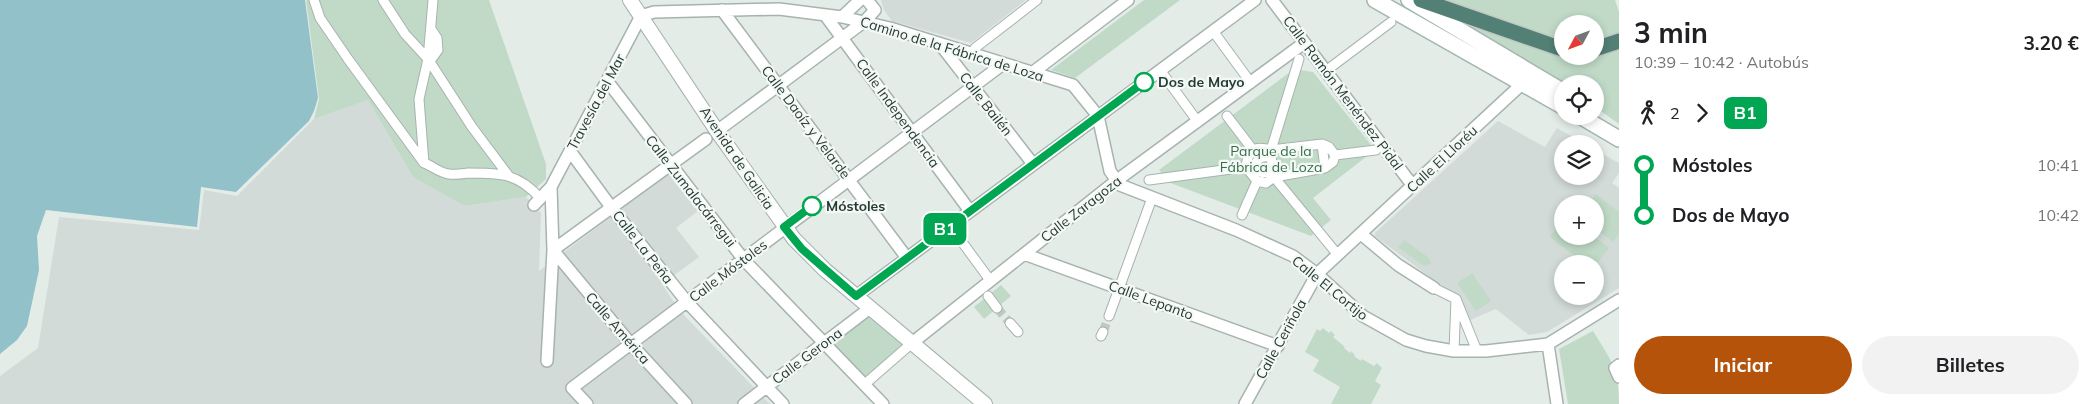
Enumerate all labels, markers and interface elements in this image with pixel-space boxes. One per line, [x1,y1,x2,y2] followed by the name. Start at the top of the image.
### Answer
[858,12,1046,86] street label: Camino de la Fábrica de Loza
[1279,12,1407,174] street label: Calle Ramón Menéndez Pidal
[1554,15,1604,65] north arrow
[1554,15,1604,305] map controls
[1634,15,1708,50] text: 3 min
[2023,31,2079,55] text: 3.20 €
[563,50,629,153] street label: Travesía del Mar
[1634,52,1809,72] text: 10:39 – 10:42 · Autobús
[852,55,944,171] street label: Calle Independencia
[758,62,854,182] street label: Calle Daoíz y Velarde
[955,68,1017,140] street label: Calle Bailén
[1134,72,1154,92] marker: Dos de Mayo
[1158,73,1245,91] place label: Dos de Mayo
[1554,75,1604,125] button: locate
[1634,99,1662,127] icon: walk
[1688,99,1716,127] icon: forward
[1734,101,1757,124] text: B1
[696,103,778,213] street label: Avenida de Galicia
[1670,103,1680,123] text: 2
[1403,122,1481,196] street label: Calle El Lloréu
[642,131,740,251] street label: Calle Zumalacárregui
[1554,135,1604,185] button: layers
[1220,142,1322,176] park label: Parque de la Fábrica de Loza
[1672,153,1752,177] text: Móstoles
[2037,155,2079,175] text: 10:41
[1037,172,1125,246] street label: Calle Zaragoza
[1554,195,1604,245] button: +
[802,196,822,216] marker: Móstoles
[826,197,885,215] place label: Móstoles
[1672,203,1789,227] text: Dos de Mayo
[2037,205,2079,225] text: 10:42
[609,207,677,287] street label: Calle La Peña
[922,213,968,245] line badge: B1
[933,217,957,240] text: B1
[685,236,771,306] street label: Calle Móstoles
[1288,252,1372,324] street label: Calle El Cortijo
[1554,255,1604,305] button: −
[1106,276,1196,324] street label: Calle Lepanto
[582,288,654,368] street label: Calle América
[1252,296,1310,382] street label: Calle Ceriñola
[768,324,846,388] street label: Calle Gerona
[1634,336,1852,394] button: Iniciar
[1862,336,2079,394] button: Billetes

